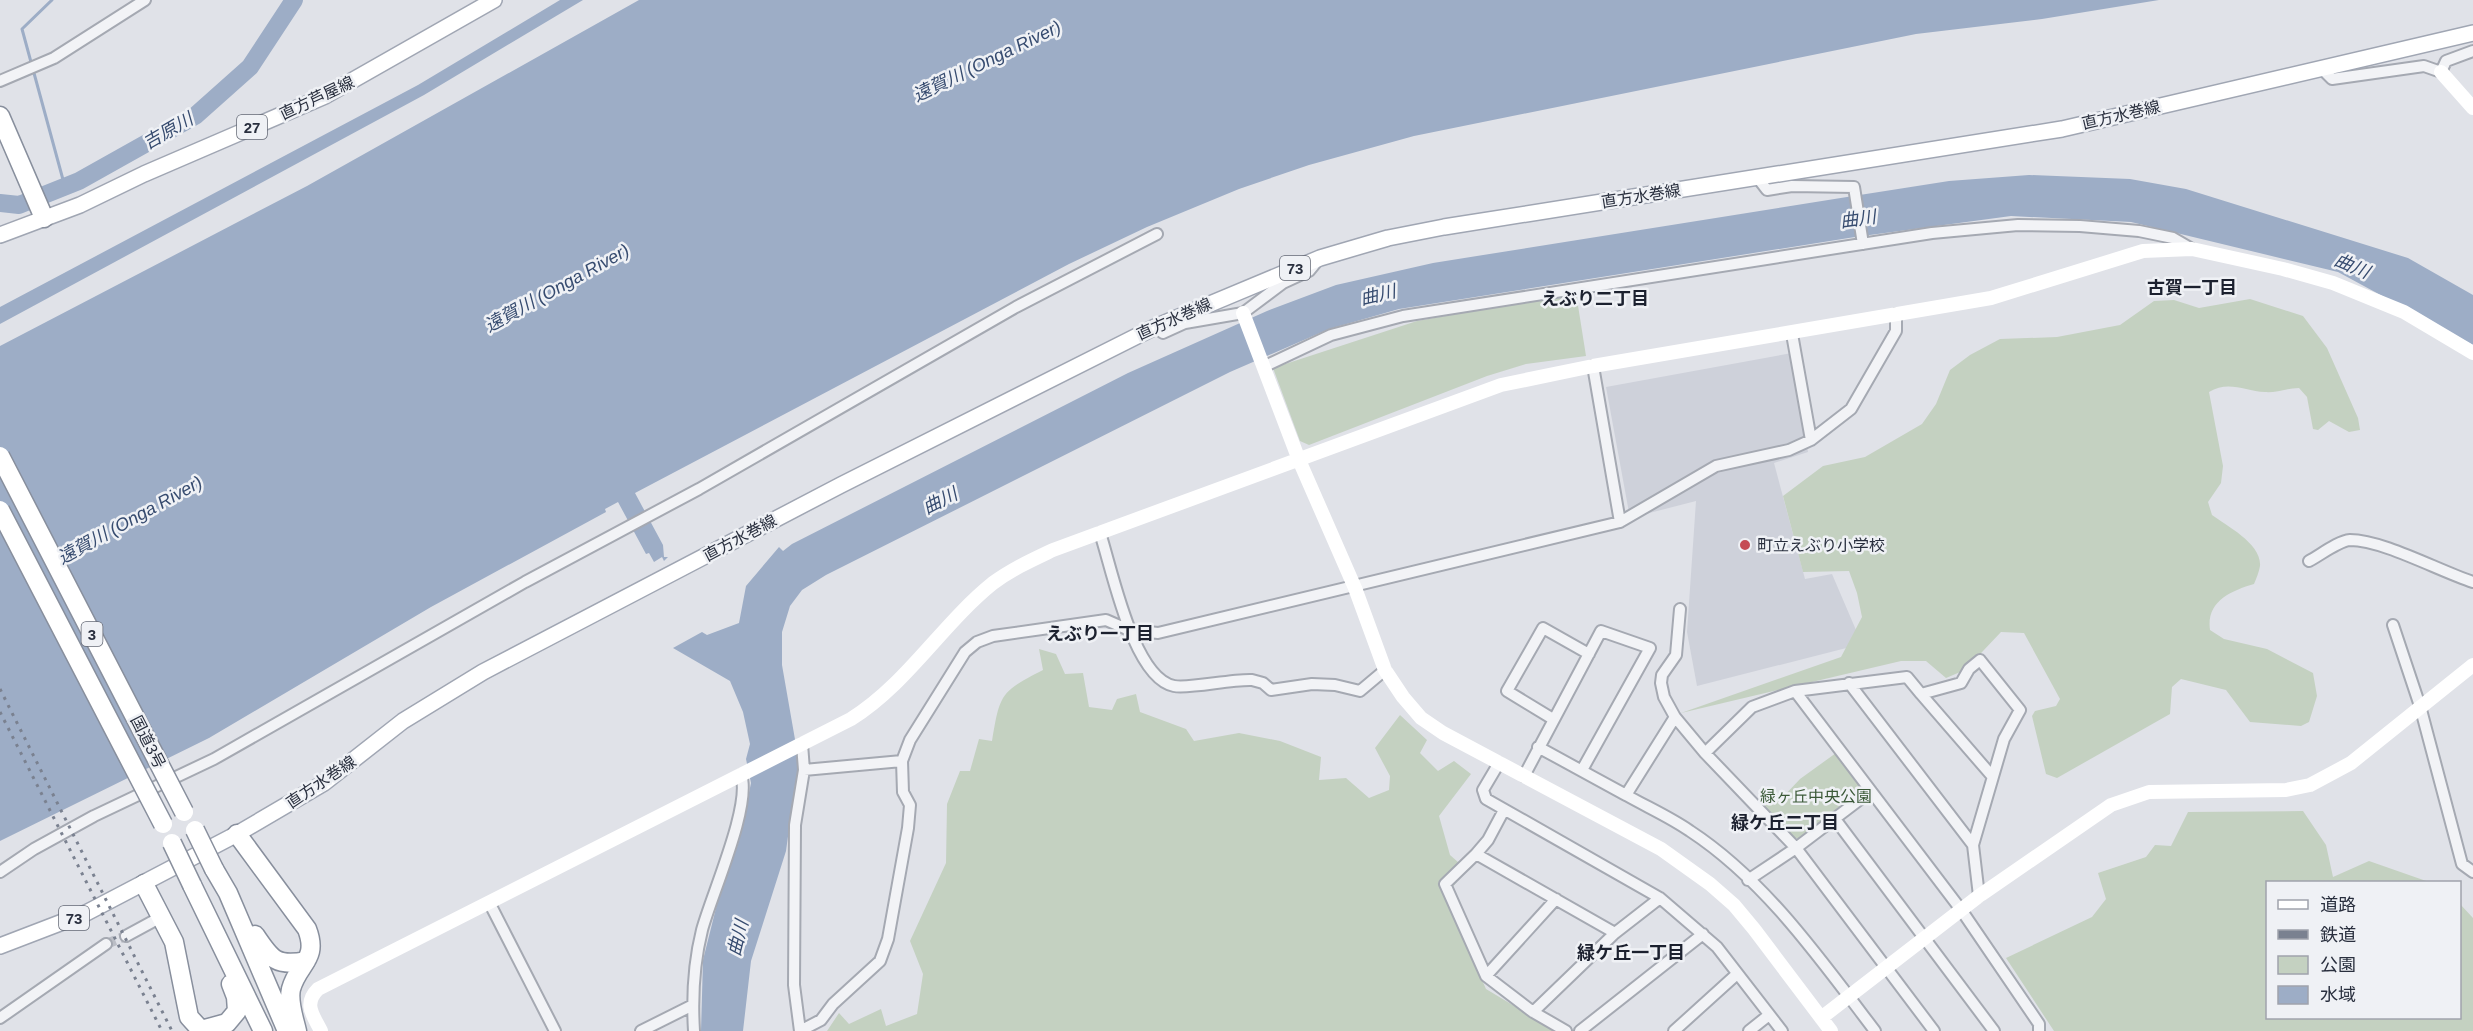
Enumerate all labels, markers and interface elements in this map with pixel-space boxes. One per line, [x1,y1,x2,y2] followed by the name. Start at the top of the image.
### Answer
[910,16,1064,106] water label: 遠賀川 (Onga River)
[277,73,357,123] street label: 直方芦屋線
[2080,98,2162,132] street label: 直方水巻線
[140,108,198,153] water label: 吉原川
[237,115,267,139] road number: 27
[1600,181,1682,211] street label: 直方水巻線
[1839,206,1879,231] water label: 曲川
[481,240,633,336] water label: 遠賀川 (Onga River)
[2332,250,2374,283] water label: 曲川
[1280,256,1310,280] road number: 73
[2147,278,2237,298] district label: 古賀一丁目
[1358,281,1400,309] water label: 曲川
[1541,289,1649,309] district label: えぶり二丁目
[1134,295,1214,343] street label: 直方水巻線
[54,472,206,568] water label: 遠賀川 (Onga River)
[919,483,962,518] water label: 曲川
[701,512,779,564] street label: 直方水巻線
[1757,537,1885,554] place label: 町立えぶり小学校
[1738,538,1752,552] marker: 町立えぶり小学校
[82,622,103,646] road number: 3
[1046,624,1154,644] district label: えぶり一丁目
[128,713,168,771] street label: 国道3号
[283,753,359,811] street label: 直方水巻線
[1760,788,1872,805] park label: 緑ヶ丘中央公園
[1731,813,1839,833] district label: 緑ケ丘二丁目
[2266,881,2461,1019] legend
[2320,895,2356,915] text: 道路
[59,906,89,930] road number: 73
[724,916,753,958] water label: 曲川
[2320,925,2356,945] text: 鉄道
[1577,943,1685,963] district label: 緑ケ丘一丁目
[2320,955,2356,975] text: 公園
[2320,985,2356,1005] text: 水域

